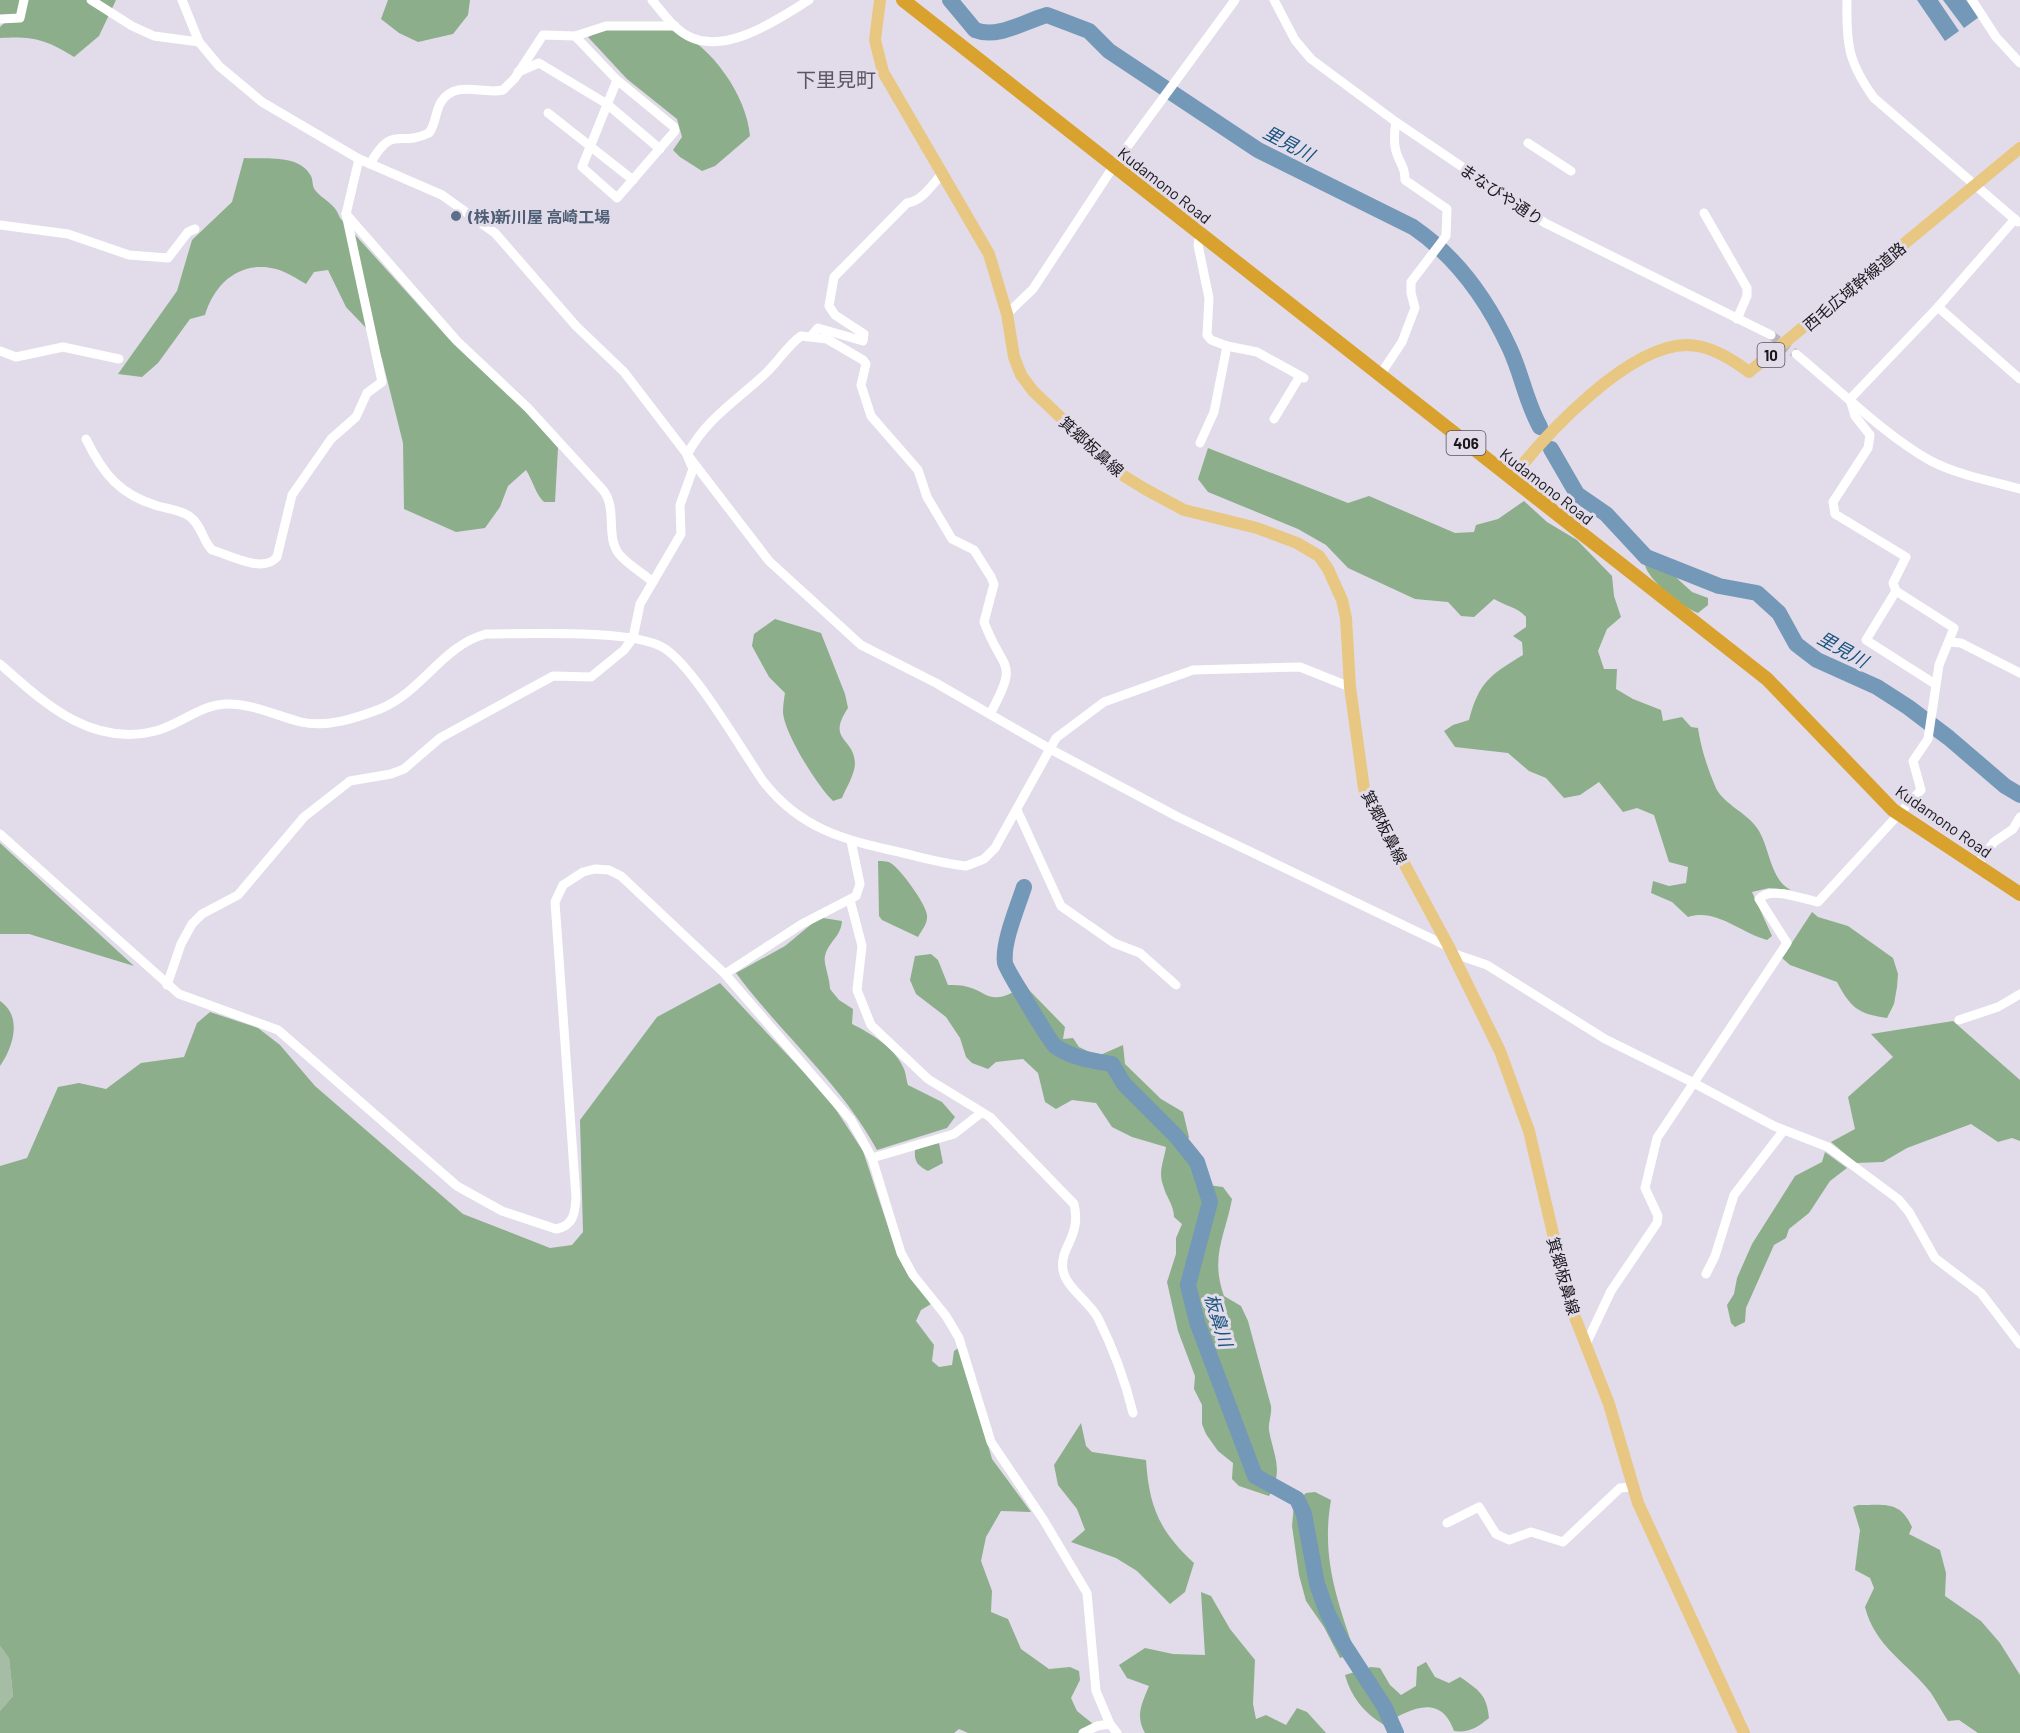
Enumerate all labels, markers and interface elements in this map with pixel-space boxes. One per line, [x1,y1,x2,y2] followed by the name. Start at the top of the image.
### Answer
[796,67,876,91] district label: 下里見町
[1260,121,1320,166] water label: 里見川
[1115,143,1215,227] street label: Kudamono Road
[1457,159,1547,229] street label: まなびや通り
[467,207,610,226] place label: (株)新川屋 高崎工場
[449,209,463,223] marker: (株)新川屋 高崎工場
[1799,238,1909,334] street label: 西毛広域幹線道路
[1758,343,1784,367] road number: 10
[1056,412,1128,480] street label: 箕郷板鼻線
[1446,431,1486,455] road number: 406
[1497,444,1597,528] street label: Kudamono Road
[1814,626,1874,673] water label: 里見川
[1892,781,1996,861] street label: Kudamono Road
[1358,787,1412,867] street label: 箕郷板鼻線
[1544,1235,1584,1317] street label: 箕郷板鼻線
[1201,1291,1238,1351] water label: 板鼻川

